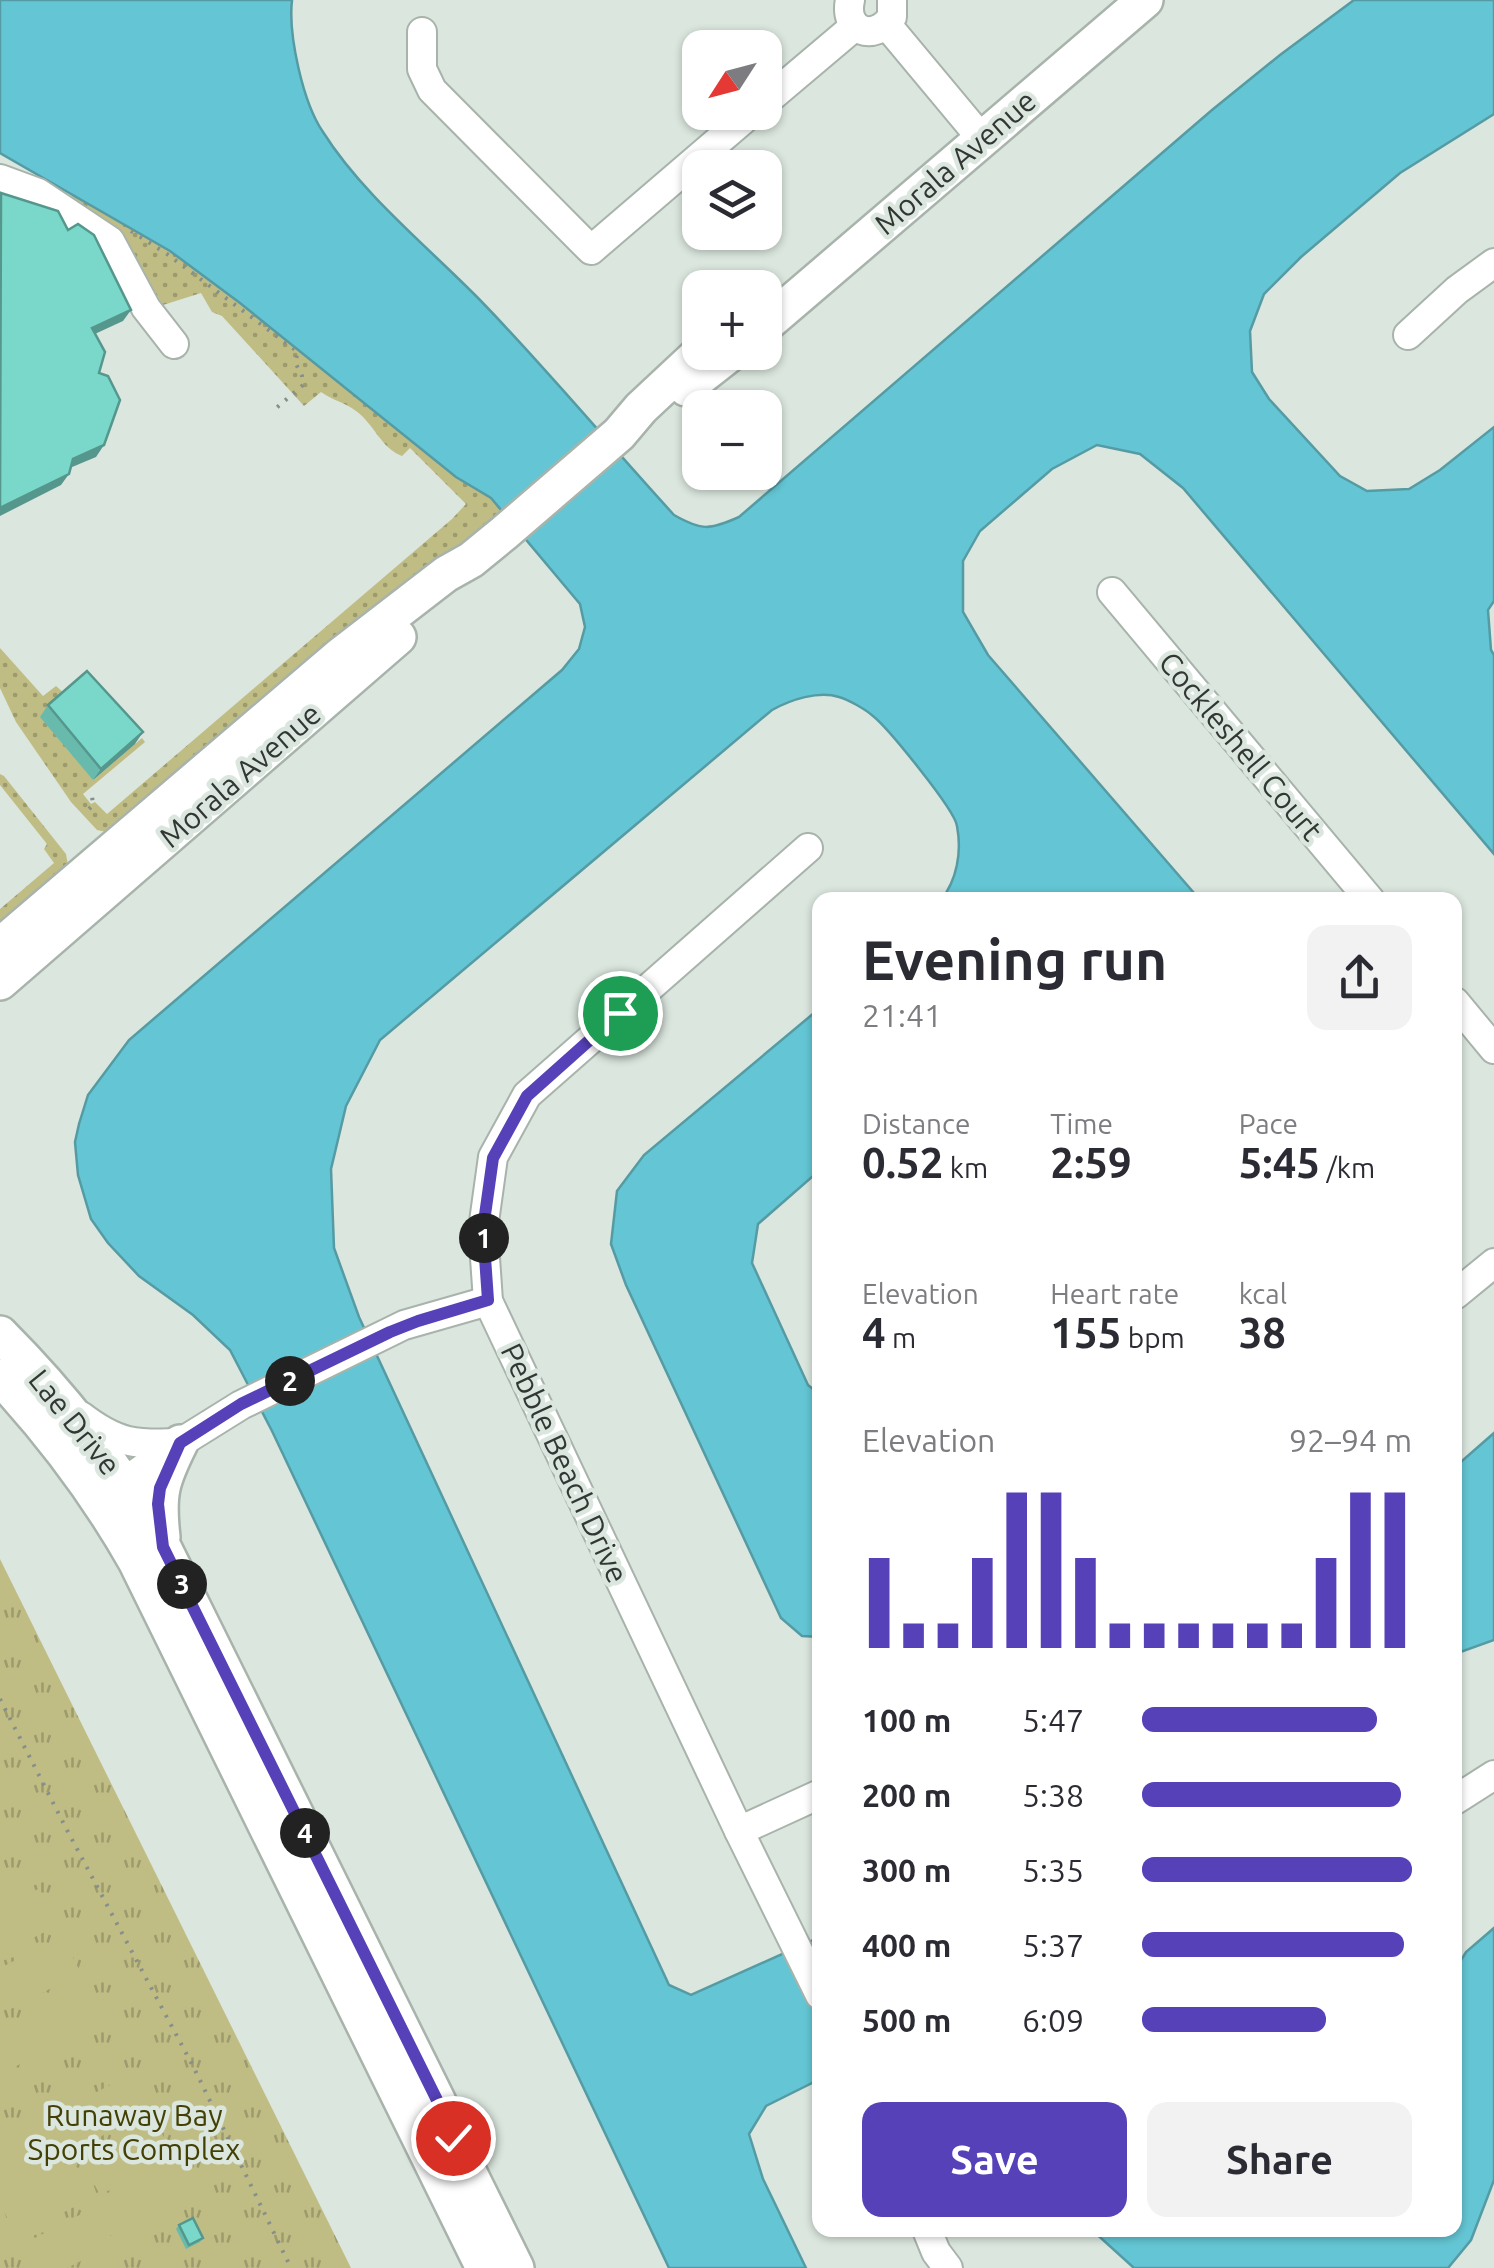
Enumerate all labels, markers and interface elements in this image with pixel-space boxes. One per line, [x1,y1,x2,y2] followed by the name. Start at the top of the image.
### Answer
[682,30,782,130] north arrow
[682,30,782,490] map controls
[868,83,1042,241] street label: Morala Avenue
[682,150,782,250] button: layers
[682,270,782,370] button: +
[682,390,782,490] button: −
[1152,645,1330,847] street label: Cockleshell Court
[153,696,327,854] street label: Morala Avenue
[1307,925,1412,1030] button: share
[862,929,1167,990] text: Evening run
[578,971,663,1056] pin
[593,986,648,1041] icon: arrive
[862,997,942,1033] text: 21:41
[862,1108,970,1139] text: Distance
[1050,1108,1113,1139] text: Time
[1239,1108,1298,1139] text: Pace
[862,1139,943,1186] text: 0.52
[1050,1139,1132,1186] text: 2:59
[1239,1139,1320,1186] text: 5:45
[943,1152,988,1183] text: km
[1320,1152,1375,1183] text: /km
[459,1213,509,1263] pin: 1
[476,1222,492,1253] text: 1
[862,1278,979,1309] text: Elevation
[1050,1278,1179,1309] text: Heart rate
[1239,1278,1287,1309] text: kcal
[862,1309,886,1356] text: 4
[1050,1309,1121,1356] text: 155
[1239,1309,1286,1356] text: 38
[886,1322,916,1353] text: m
[1121,1322,1185,1353] text: bpm
[495,1338,635,1588] street label: Pebble Beach Drive
[265,1356,315,1406] pin: 2
[22,1363,128,1481] street label: Lae Drive
[282,1365,298,1396] text: 2
[862,1422,995,1458] text: Elevation
[1289,1422,1412,1458] text: 92–94 m
[157,1559,207,1609] pin: 3
[174,1568,190,1599] text: 3
[862,1702,951,1738] text: 100 m
[1022,1702,1084,1738] text: 5:47
[862,1777,951,1813] text: 200 m
[1022,1777,1084,1813] text: 5:38
[280,1808,330,1858] pin: 4
[297,1817,313,1848] text: 4
[862,1852,951,1888] text: 300 m
[1022,1852,1084,1888] text: 5:35
[862,1927,951,1963] text: 400 m
[1022,1927,1084,1963] text: 5:37
[862,2002,951,2038] text: 500 m
[1022,2002,1084,2038] text: 6:09
[411,2096,496,2181] pin
[28,2098,240,2166] park label: Runaway Bay Sports Complex
[862,2102,1127,2217] button: Save
[1147,2102,1412,2217] button: Share
[426,2111,481,2166] icon: check

